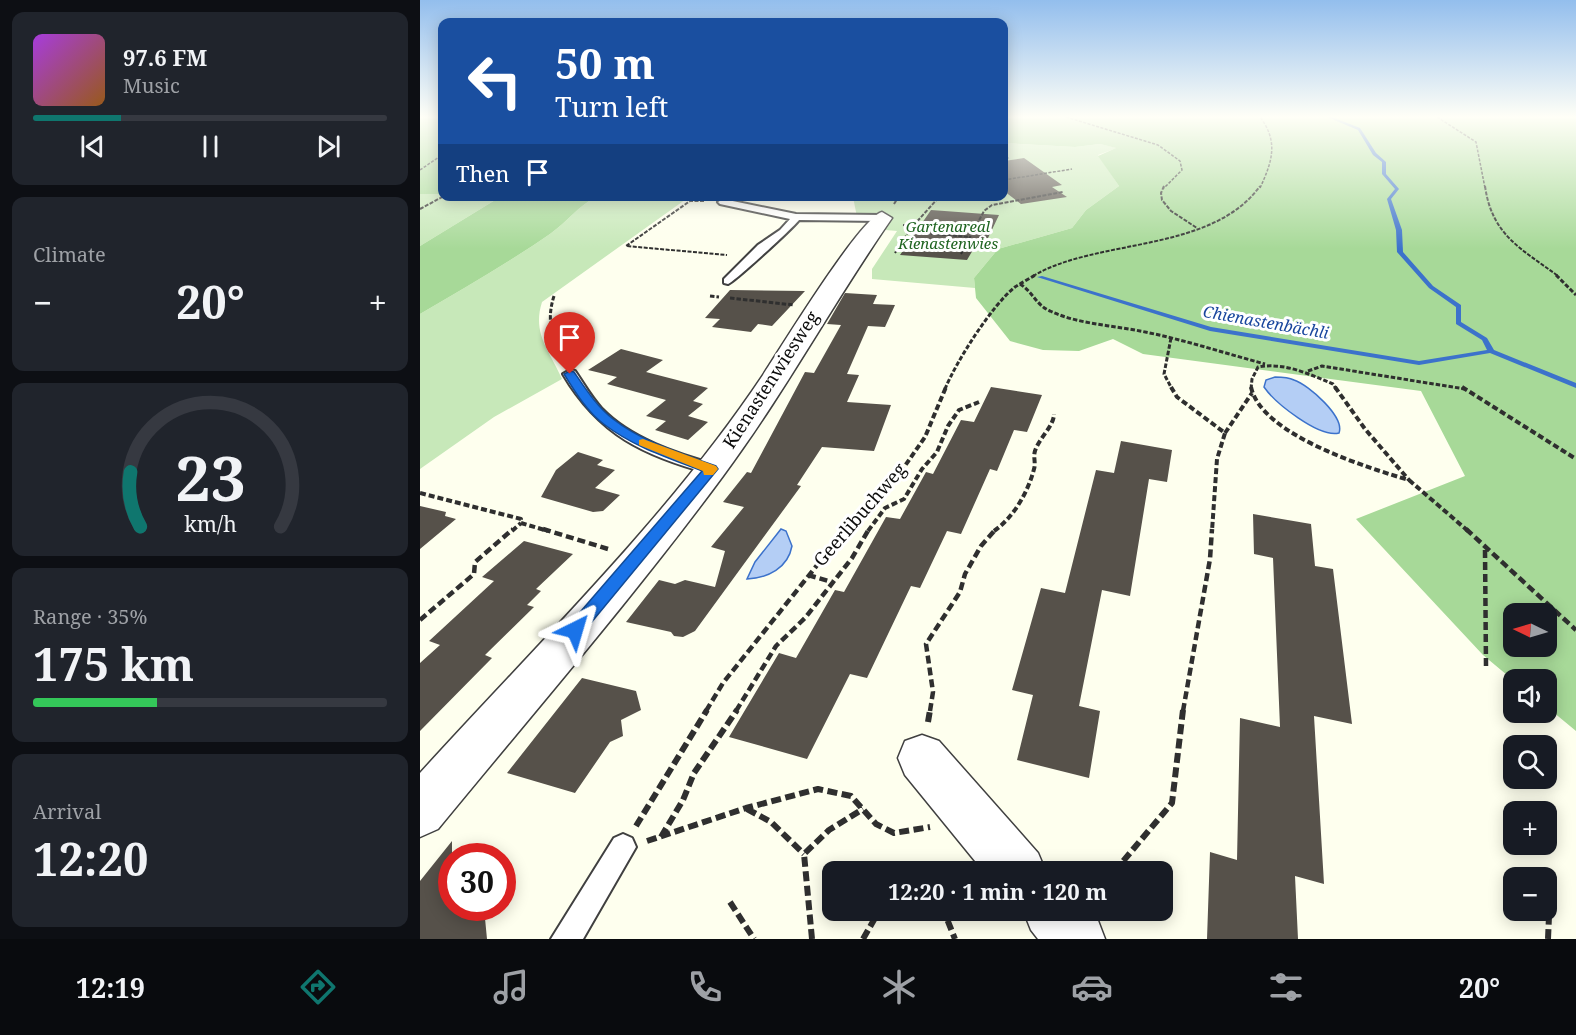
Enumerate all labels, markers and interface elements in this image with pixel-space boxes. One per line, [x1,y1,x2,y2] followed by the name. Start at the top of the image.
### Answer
[555,34,655,91] text: 50 m
[123,42,207,72] text: 97.6 FM
[456,42,534,120] icon: left
[123,72,180,99] text: Music
[555,88,668,125] text: Turn left
[76,130,109,163] icon: previous
[194,130,227,163] icon: pause
[312,130,345,163] icon: next
[521,156,554,189] icon: arrive
[456,158,509,188] text: Then
[897,216,998,253] park label: Gartenareal Kienastenwies
[33,241,106,268] text: Climate
[176,271,245,332] text: 20°
[33,280,52,325] text: −
[369,280,387,325] text: +
[1201,300,1331,344] water label: Chienastenbächli
[717,306,824,453] street label: Kienastenwiesweg
[544,312,595,374] pin
[553,321,586,354] icon: arrive
[175,434,245,519] text: 23
[808,457,911,571] street label: Geerlibuchweg
[184,509,237,538] text: km/h
[543,598,607,662] position arrow
[33,603,147,630] text: Range · 35%
[1503,603,1557,657] north arrow
[1503,603,1557,921] map controls
[33,633,194,694] text: 175 km
[1503,669,1557,723] button: sound
[1503,735,1557,789] button: search
[33,798,101,825] text: Arrival
[1503,801,1557,855] button: +
[33,828,148,889] text: 12:20
[438,843,516,921] speed limit sign: 30
[1503,867,1557,921] button: −
[888,876,1107,906] text: 12:20 · 1 min · 120 m
[297,966,339,1008] icon: directions
[490,966,532,1008] icon: music
[684,966,726,1008] icon: phone
[878,966,920,1008] icon: climate
[1071,966,1113,1008] icon: car
[1265,966,1307,1008] icon: filters
[76,969,145,1006] text: 12:19
[1459,969,1500,1006] text: 20°

